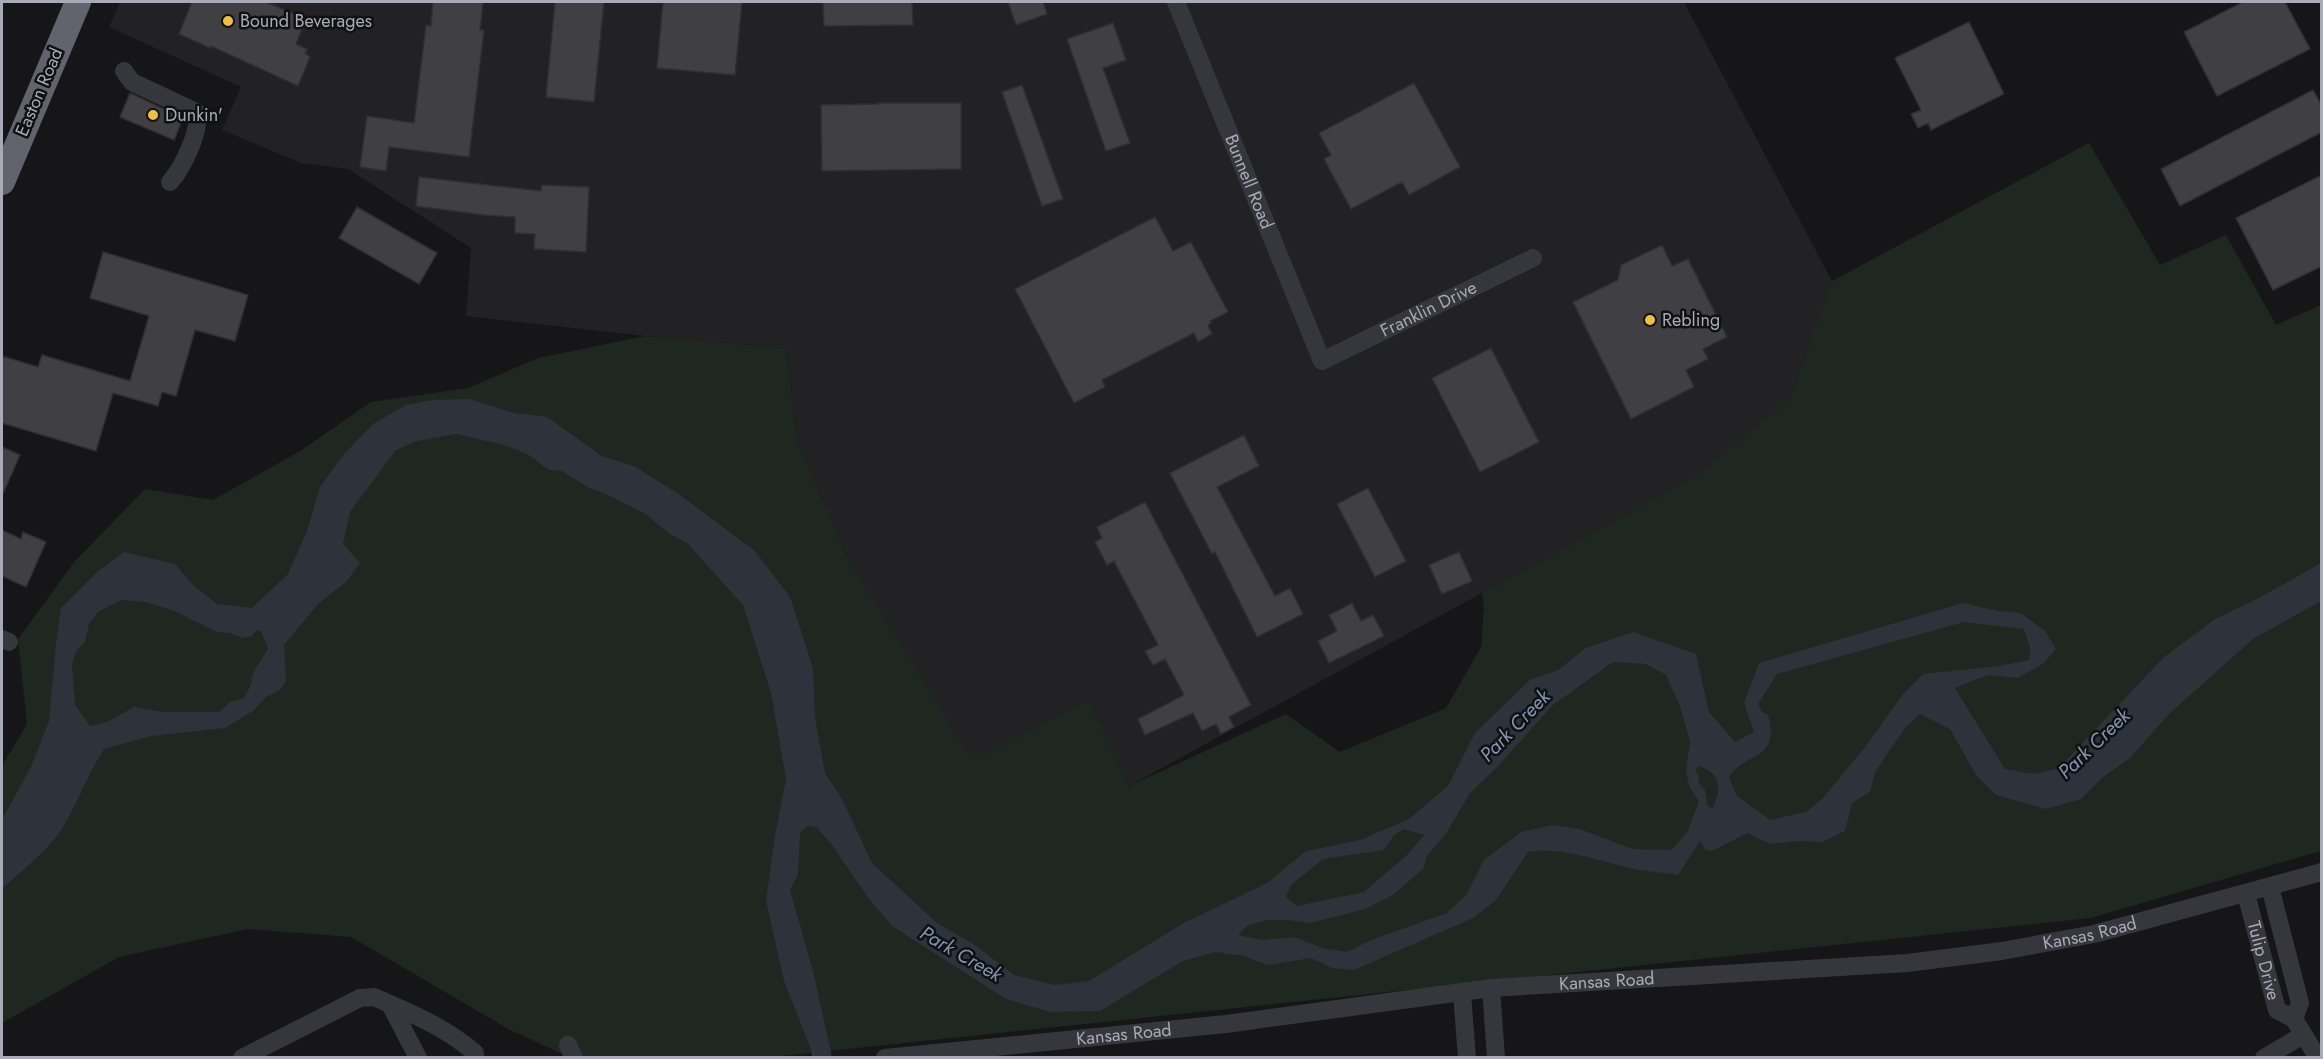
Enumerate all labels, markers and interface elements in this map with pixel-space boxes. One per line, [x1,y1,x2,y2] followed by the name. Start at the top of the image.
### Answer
[240,8,372,34] place label: Bound Beverages
[221,14,235,28] marker: Bound Beverages
[9,44,69,140] street label: Easton Road
[165,102,223,128] place label: Dunkin'
[146,108,160,122] marker: Dunkin'
[1218,130,1280,233] street label: Bunnell Road
[1376,274,1481,344] street label: Franklin Drive
[1662,307,1720,333] place label: Rebling
[1643,313,1657,327] marker: Rebling
[1473,682,1558,769] water label: Park Creek
[2051,701,2138,786] water label: Park Creek
[2040,910,2140,956] street label: Kansas Road
[2241,918,2287,1003] street label: Tulip Drive
[915,919,1009,990] water label: Park Creek
[1558,965,1655,997] street label: Kansas Road
[1075,1017,1173,1052] street label: Kansas Road

